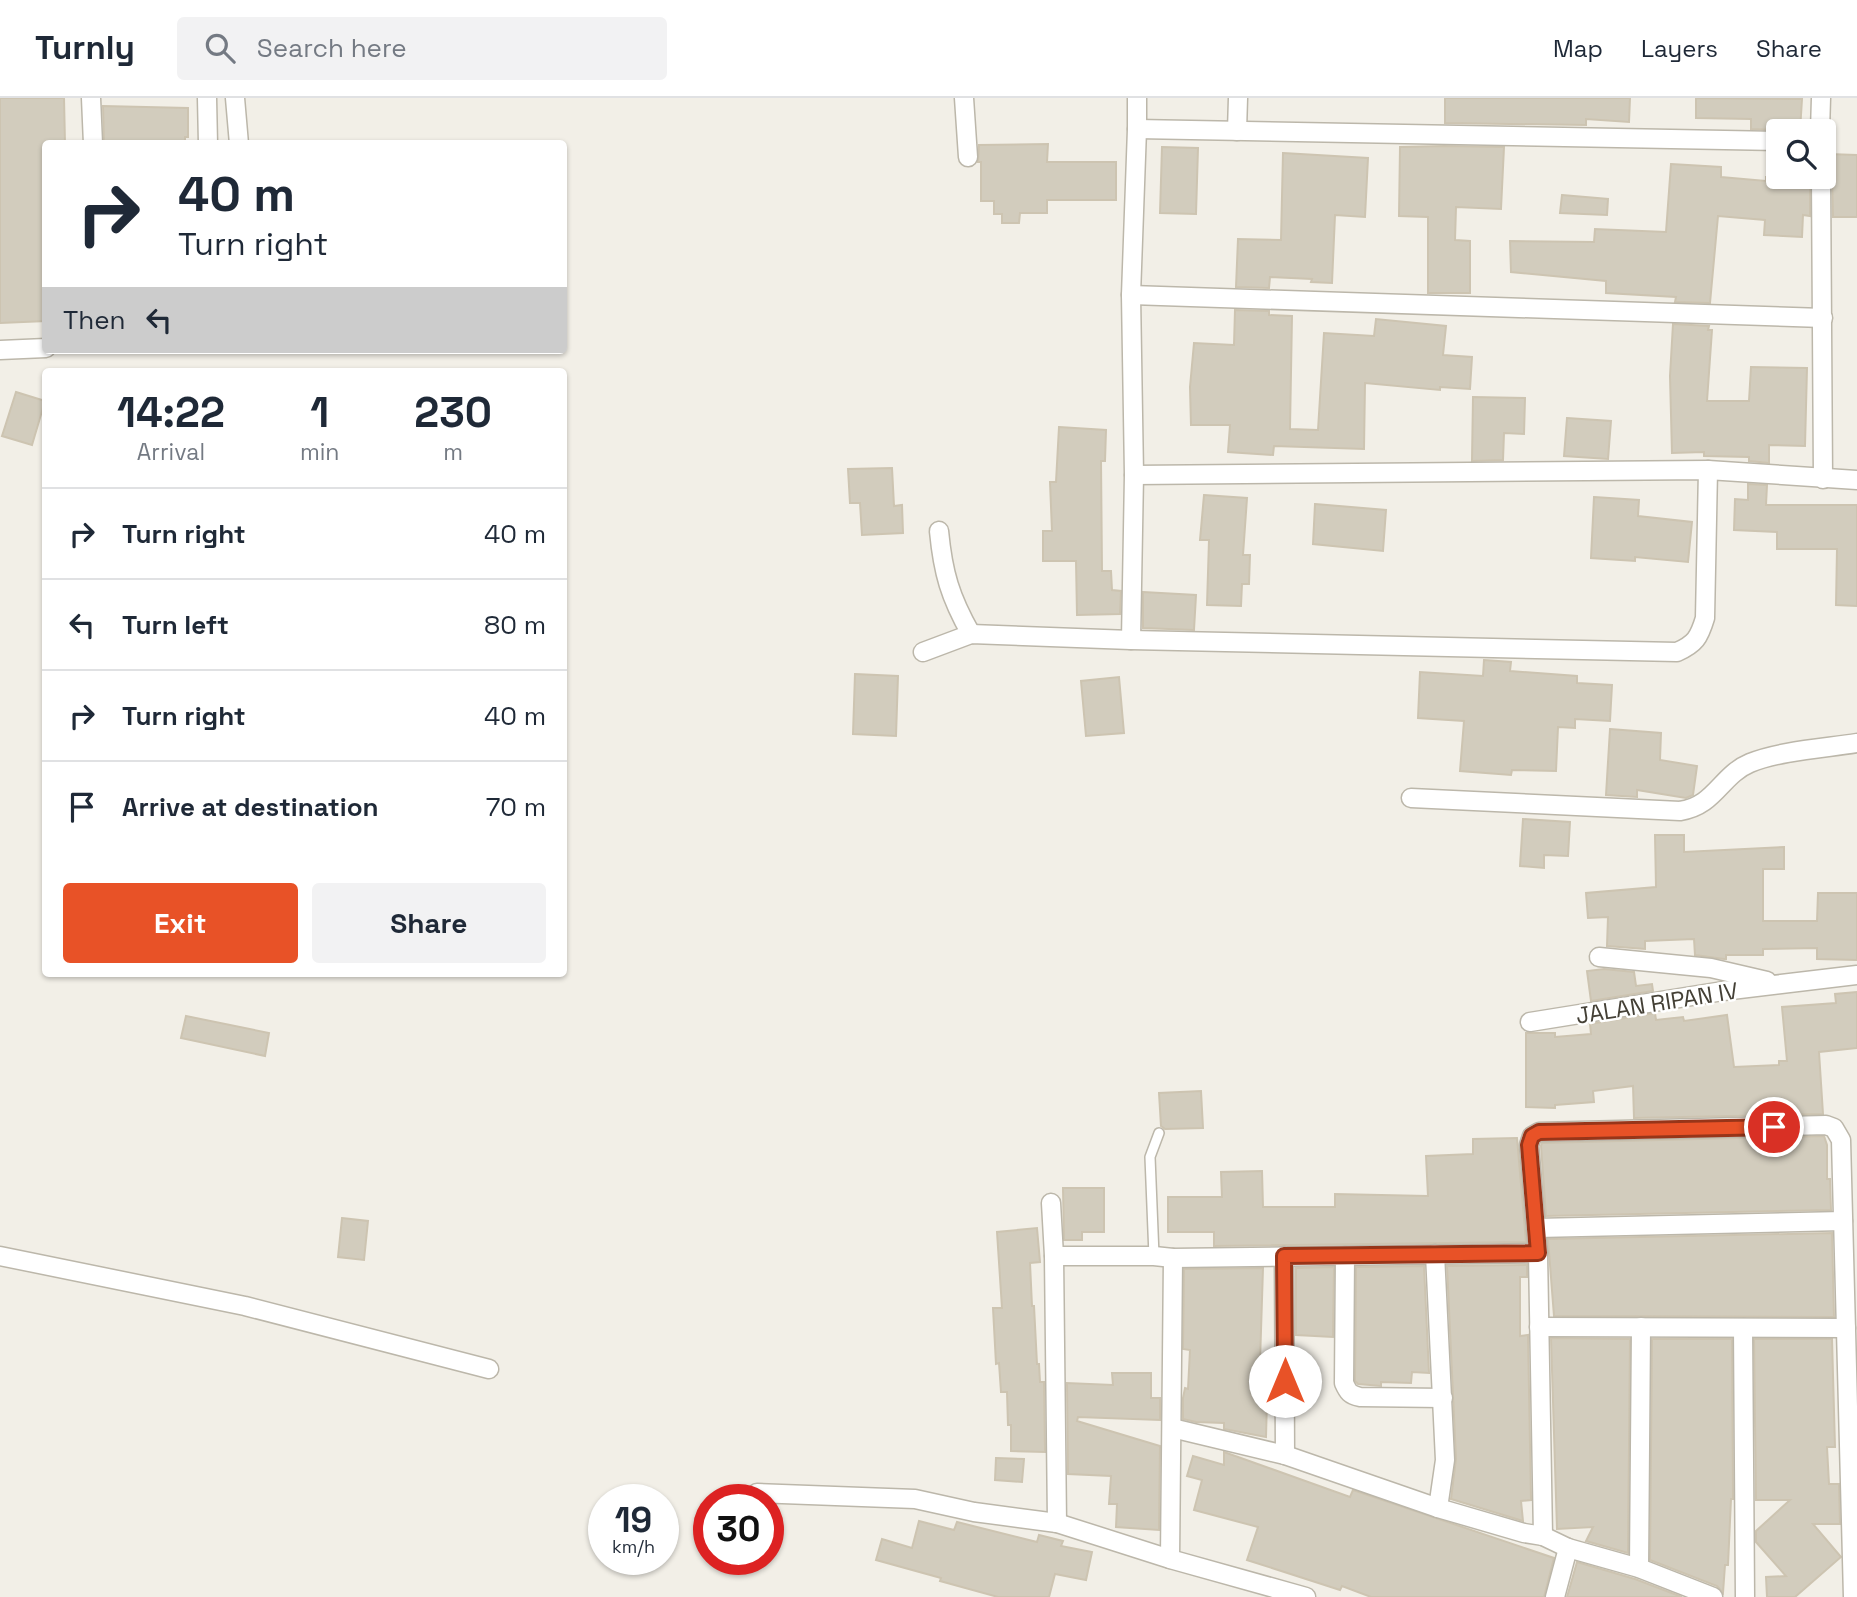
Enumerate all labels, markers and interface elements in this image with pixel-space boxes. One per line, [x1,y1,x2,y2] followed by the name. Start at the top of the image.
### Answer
[177,17,667,80] search box
[35,27,135,69] text: Turnly
[201,29,239,67] icon: search
[257,31,407,65] text: Search here
[1553,33,1603,64] text: Map
[1641,33,1718,64] text: Layers
[1756,33,1822,64] text: Share
[1766,119,1836,189] map controls
[1766,119,1836,189] button: search
[178,163,295,225] text: 40 m
[63,168,154,259] icon: right
[178,224,328,264] text: Turn right
[140,301,178,339] icon: left
[63,303,126,337] text: Then
[117,386,225,439] text: 14:22
[310,386,329,439] text: 1
[414,386,492,439] text: 230
[137,437,205,467] text: Arrival
[300,437,339,467] text: min
[443,437,463,467] text: m
[63,515,101,553] icon: right
[122,517,246,551] text: Turn right
[484,517,546,551] text: 40 m
[63,606,101,644] icon: left
[122,608,229,642] text: Turn left
[484,608,546,642] text: 80 m
[63,697,101,735] icon: right
[122,699,246,733] text: Turn right
[484,699,546,733] text: 40 m
[63,788,101,826] icon: arrive
[122,790,379,824] text: Arrive at destination
[486,790,546,824] text: 70 m
[63,883,298,963] button: Exit
[312,883,546,963] button: Share
[1574,975,1740,1031] street label: JALAN RIPAN IV
[1744,1097,1804,1157] pin
[1755,1108,1793,1146] icon: arrive
[1248,1344,1322,1418] position arrow
[693,1484,784,1575] speed limit sign: 30
[615,1498,652,1542] text: 19
[612,1535,655,1558] text: km/h

